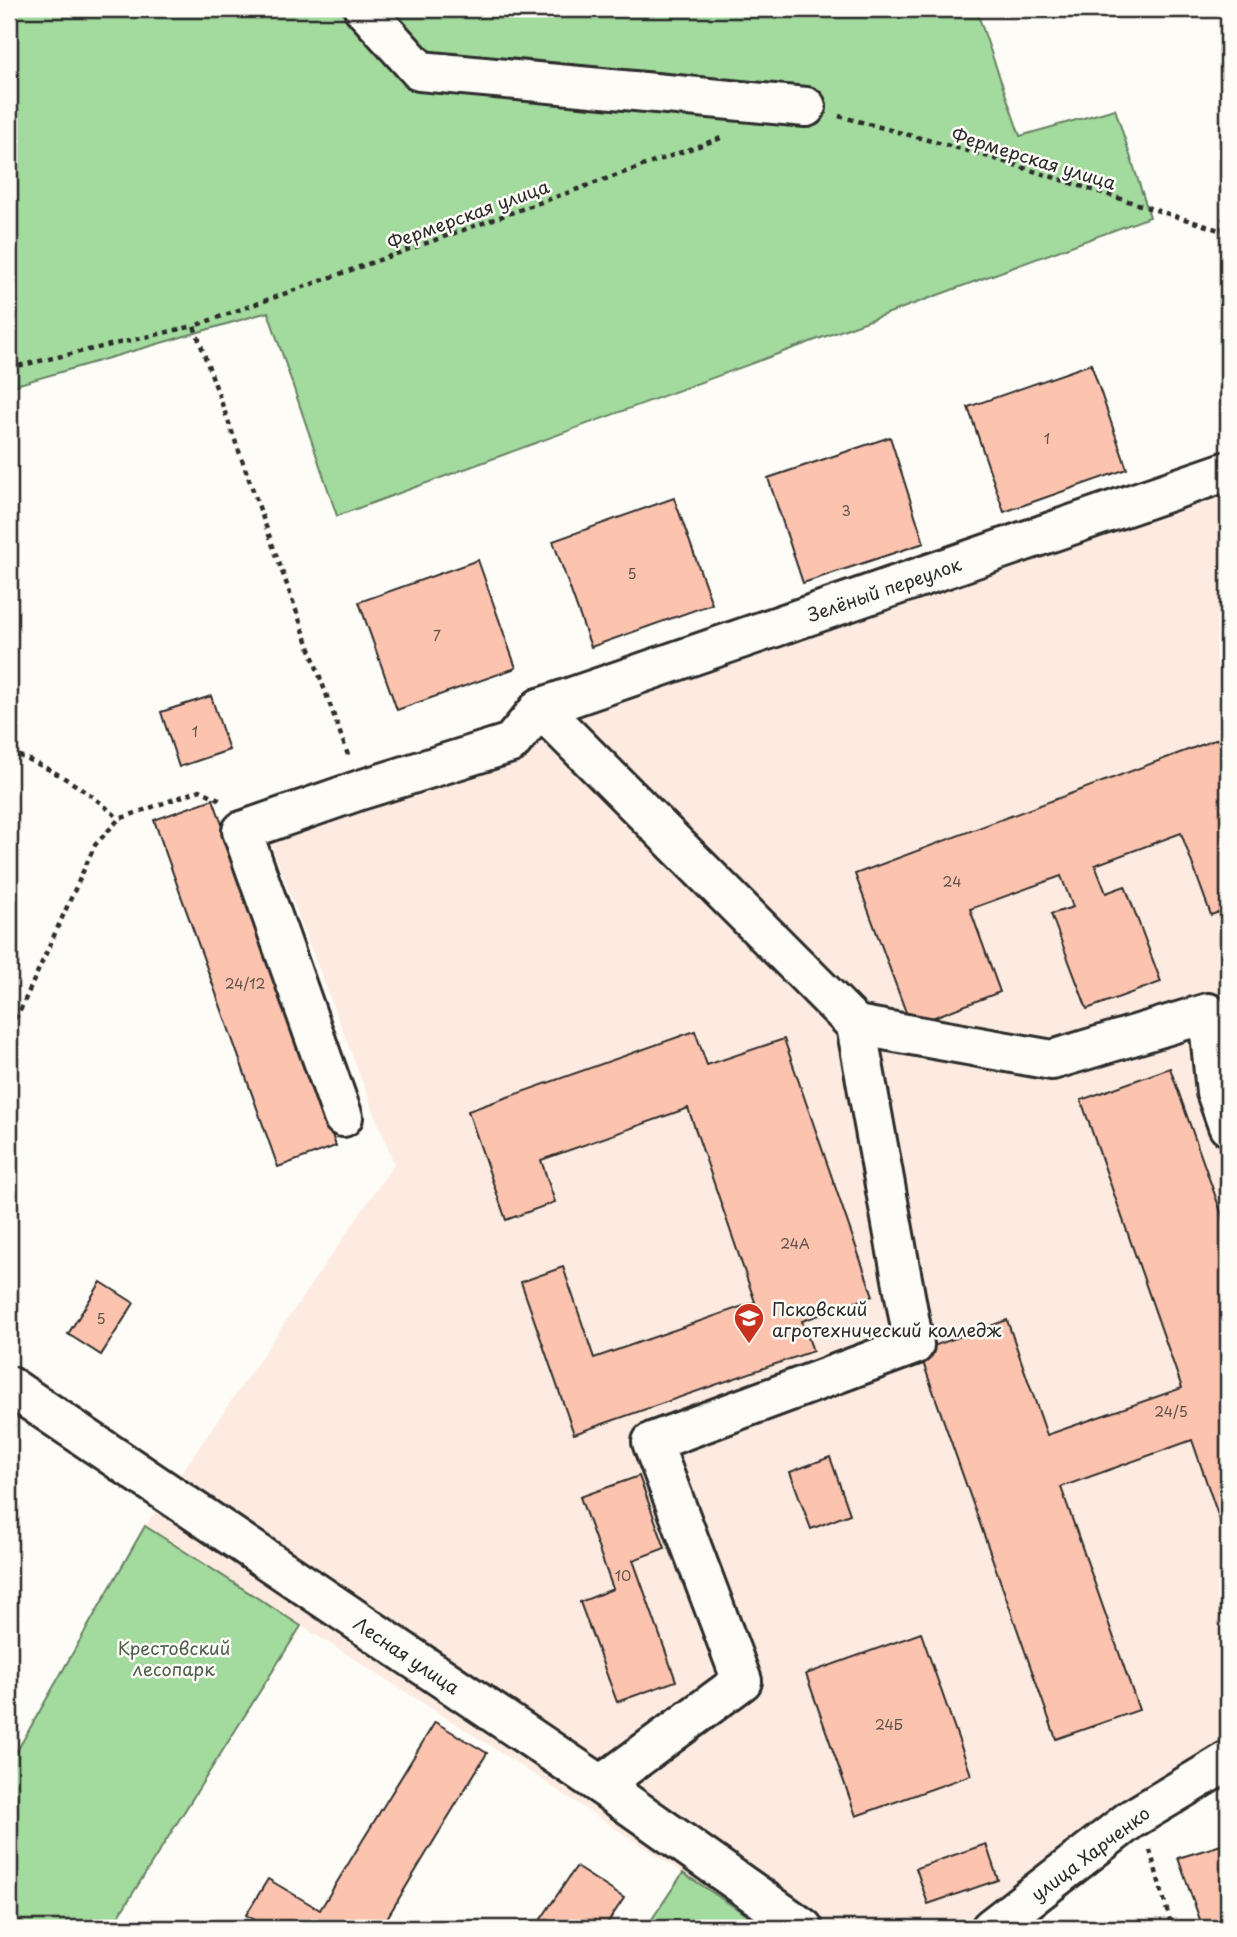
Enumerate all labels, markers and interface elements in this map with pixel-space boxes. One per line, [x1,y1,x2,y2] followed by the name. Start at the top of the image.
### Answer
[949,120,1120,196] street label: Фермерская улица
[383,172,553,256] street label: Фермерская улица
[1044,428,1050,449] house number: 1
[841,500,851,521] house number: 3
[803,550,965,628] street label: Зелёный переулок
[627,563,637,584] house number: 5
[433,625,441,646] house number: 7
[192,721,198,742] house number: 1
[943,871,961,892] house number: 24
[225,973,265,994] house number: 24/12
[780,1233,810,1254] house number: 24А
[772,1295,1002,1343] place label: Псковский агротехнический колледж
[732,1301,766,1345] school or university icon: Псковский агротехнический колледж
[96,1308,106,1329] house number: 5
[1154,1401,1188,1422] house number: 24/5
[615,1565,631,1586] house number: 10
[349,1610,466,1701] street label: Лесная улица
[118,1634,230,1682] park label: Крестовский лесопарк
[875,1714,903,1735] house number: 24Б
[1025,1799,1155,1907] street label: улица Харченко

